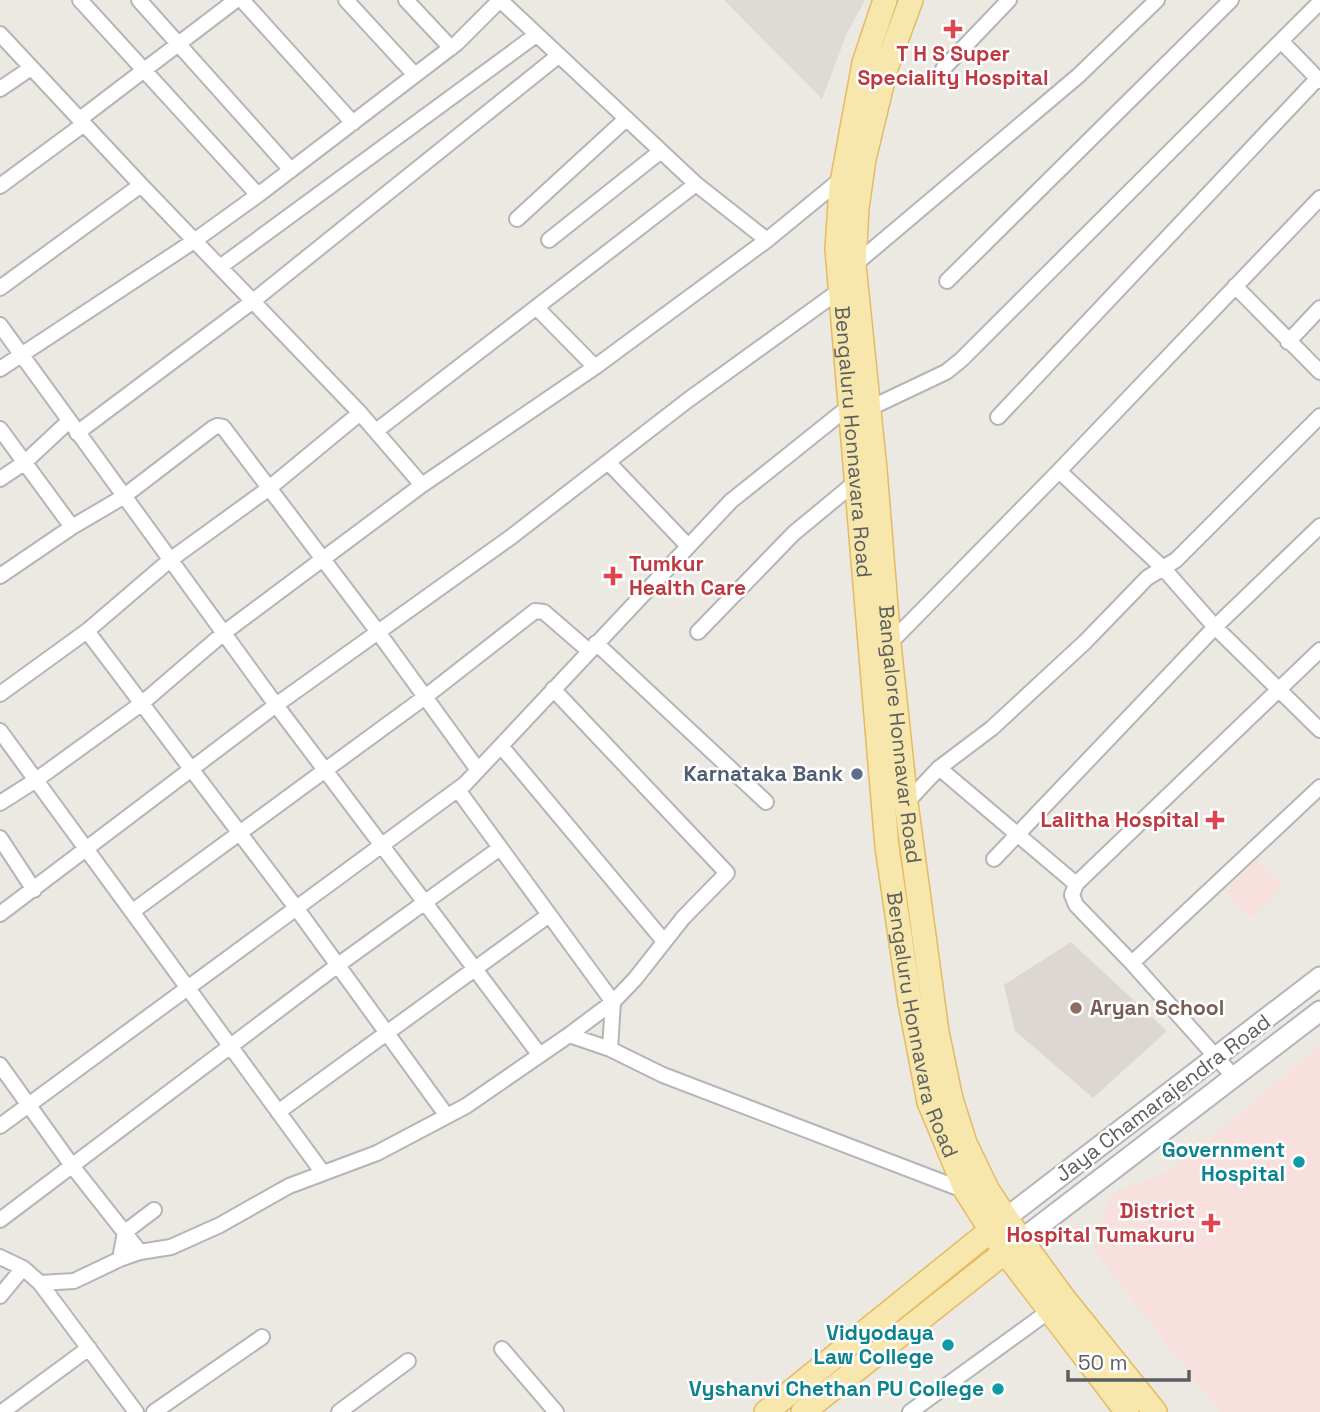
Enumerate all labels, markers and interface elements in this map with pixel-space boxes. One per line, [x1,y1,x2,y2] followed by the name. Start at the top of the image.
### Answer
[943,19,963,39] marker: T H S Super Speciality Hospital
[857,40,1049,91] place label: T H S Super Speciality Hospital
[829,305,878,579] street label: Bengaluru Honnavara Road
[629,550,746,601] place label: Tumkur Health Care
[603,566,623,586] marker: Tumkur Health Care
[873,604,928,865] street label: Bangalore Honnavar Road
[683,760,843,787] place label: Karnataka Bank
[849,766,865,782] marker: Karnataka Bank
[1040,806,1199,833] place label: Lalitha Hospital
[1205,810,1225,830] marker: Lalitha Hospital
[881,889,965,1162] street label: Bengaluru Honnavara Road
[1090,994,1224,1021] place label: Aryan School
[1068,1000,1084,1016] marker: Aryan School
[1050,1008,1276,1187] street label: Jaya Chamarajendra Road
[1162,1136,1285,1187] place label: Government Hospital
[1291,1154,1307,1170] marker: Government Hospital
[1007,1197,1195,1248] place label: District Hospital Tumakuru
[1201,1213,1221,1233] marker: District Hospital Tumakuru
[814,1319,934,1370] place label: Vidyodaya Law College
[940,1337,956,1353] marker: Vidyodaya Law College
[1068,1338,1189,1382] scale bar
[1078,1349,1128,1376] text: 50 m
[689,1375,984,1402] place label: Vyshanvi Chethan PU College
[990,1381,1006,1397] marker: Vyshanvi Chethan PU College

